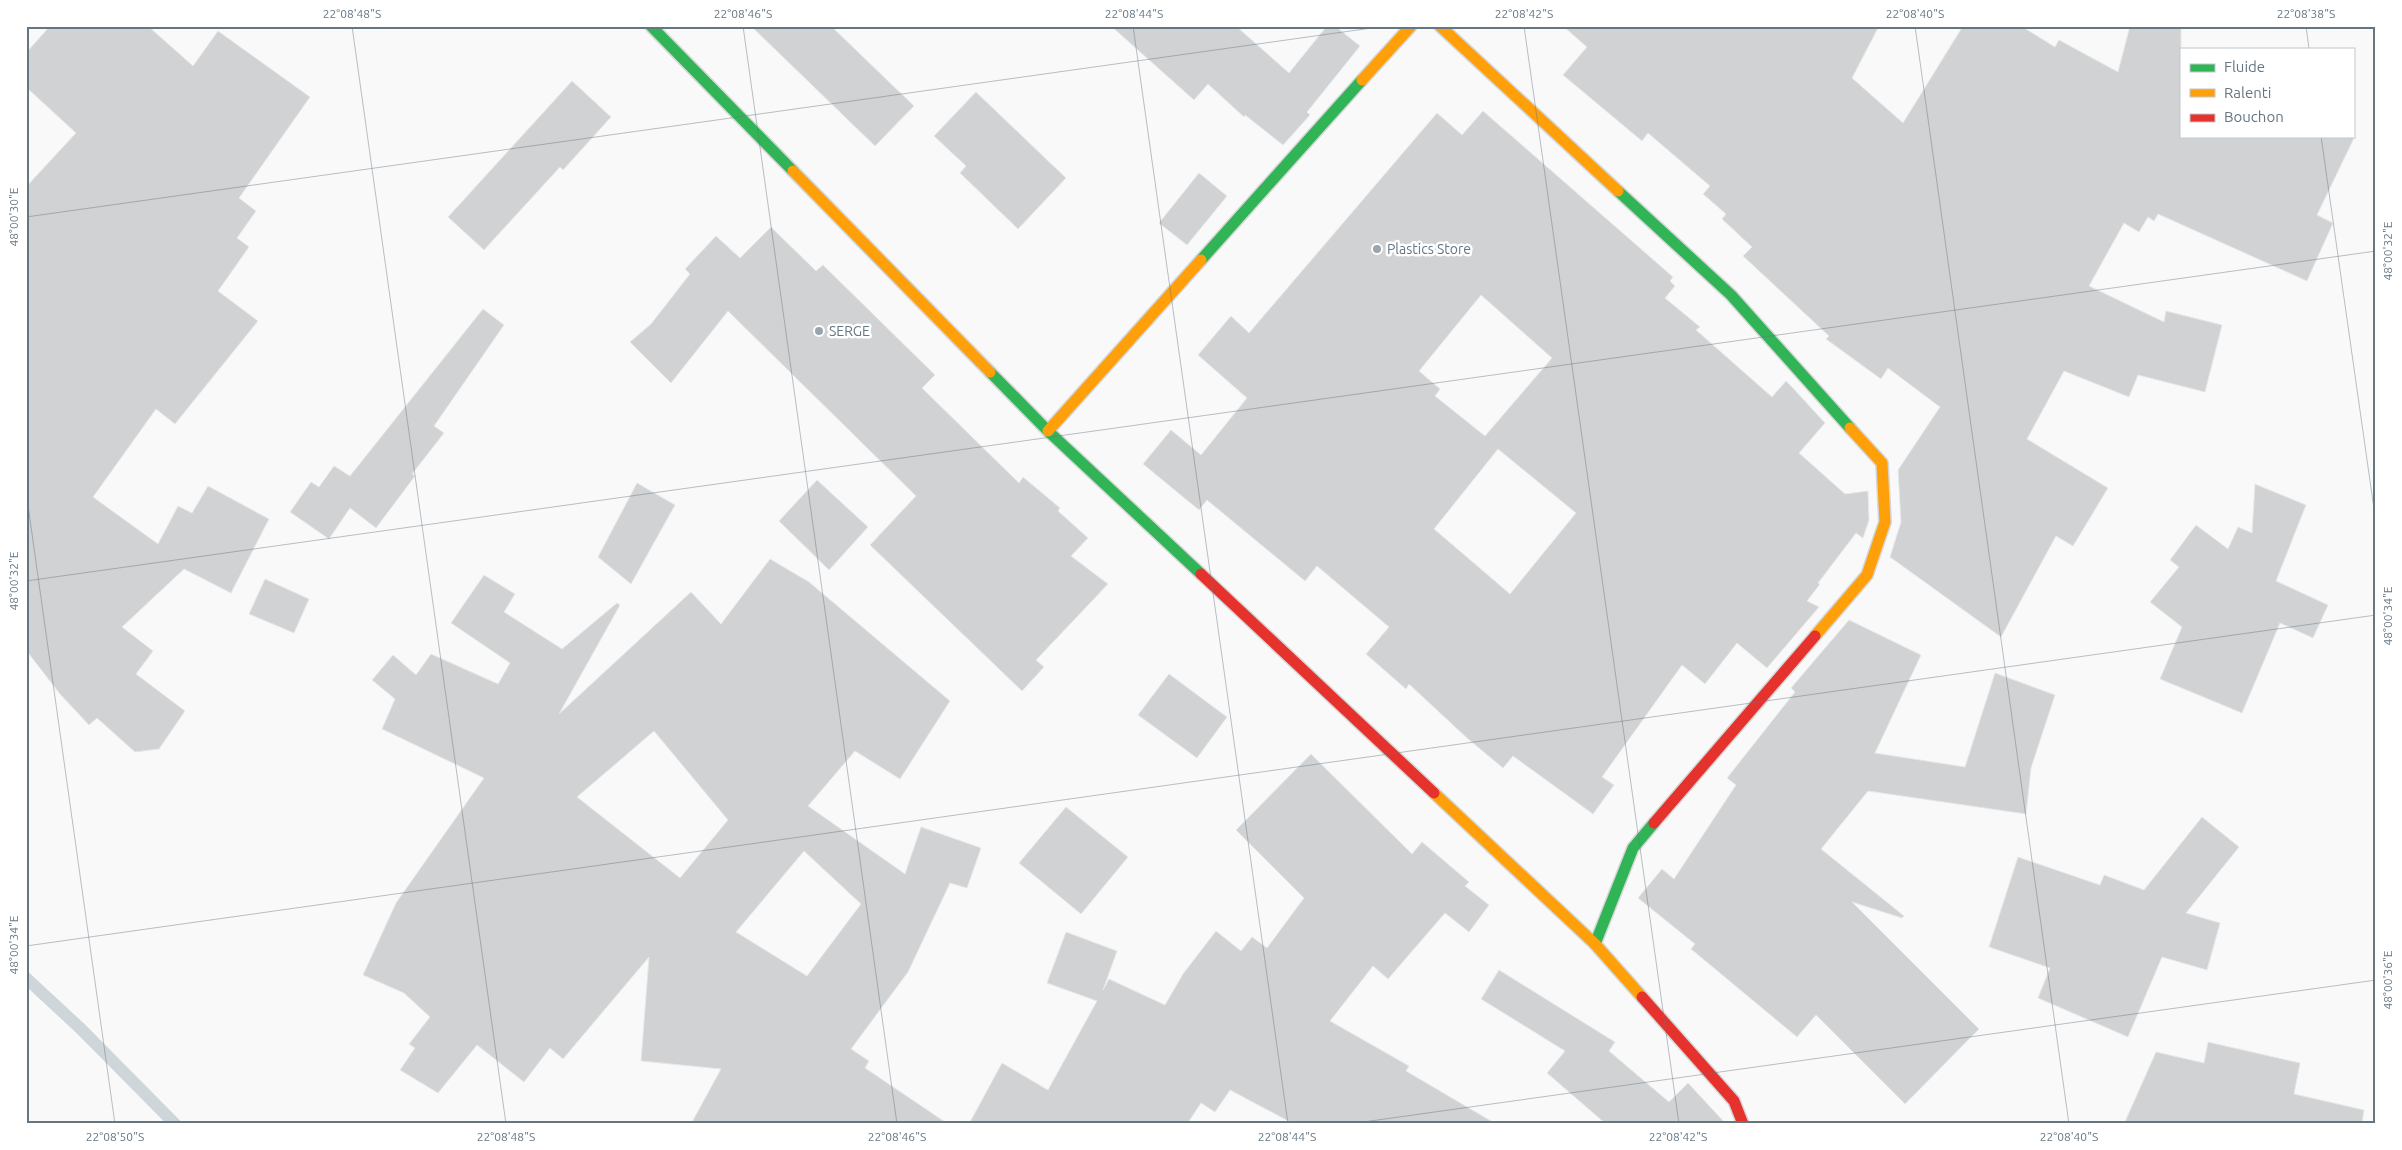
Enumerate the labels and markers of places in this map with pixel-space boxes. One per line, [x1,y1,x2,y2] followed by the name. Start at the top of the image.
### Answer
[1387,241,1471,257] place label: Plastics Store
[1371,243,1383,255] marker: Plastics Store
[829,323,870,339] place label: SERGE
[813,325,825,337] marker: SERGE

